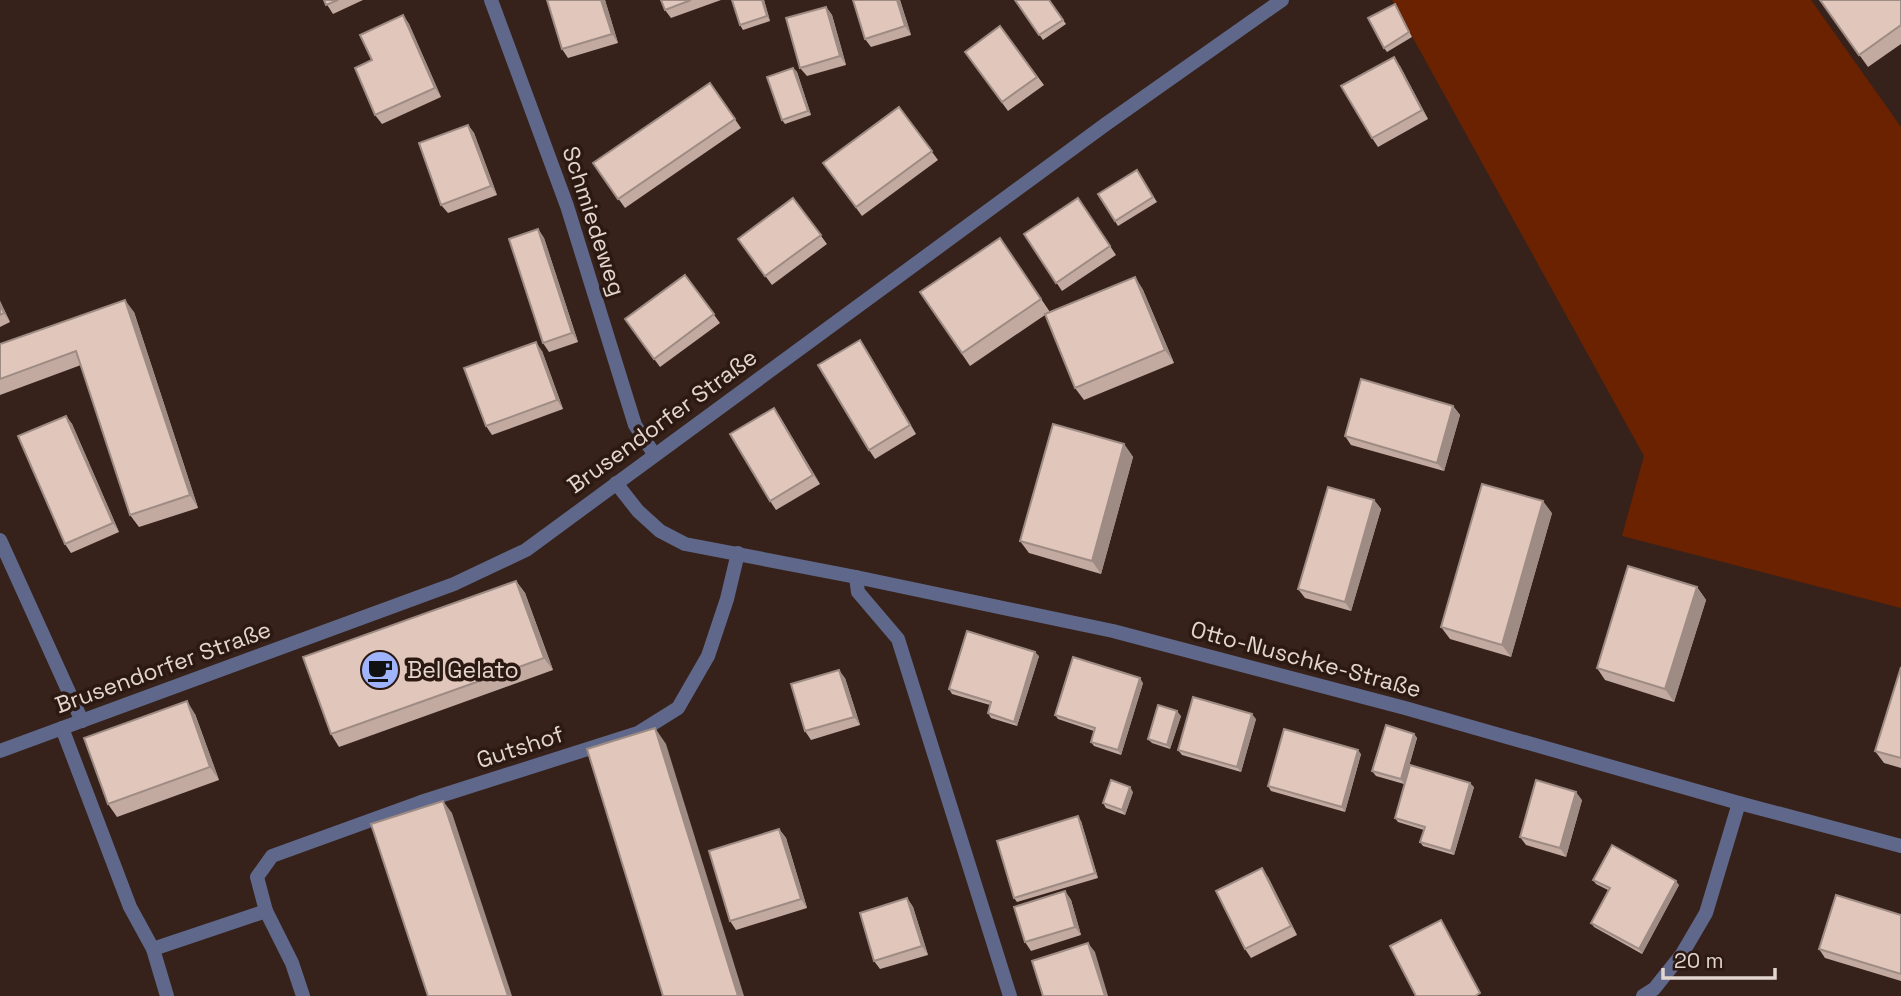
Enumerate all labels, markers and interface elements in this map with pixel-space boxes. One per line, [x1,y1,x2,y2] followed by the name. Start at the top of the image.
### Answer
[556,142,632,300] street label: Schmiedeweg
[561,342,763,500] street label: Brusendorfer Straße
[51,614,275,720] street label: Brusendorfer Straße
[1187,614,1425,704] street label: Otto-Nuschke-Straße
[359,649,401,691] cafe icon: Bel Gelato
[407,655,519,685] place label: Bel Gelato
[473,719,567,775] street label: Gutshof
[1663,936,1775,980] scale bar
[1674,947,1724,974] text: 20 m

